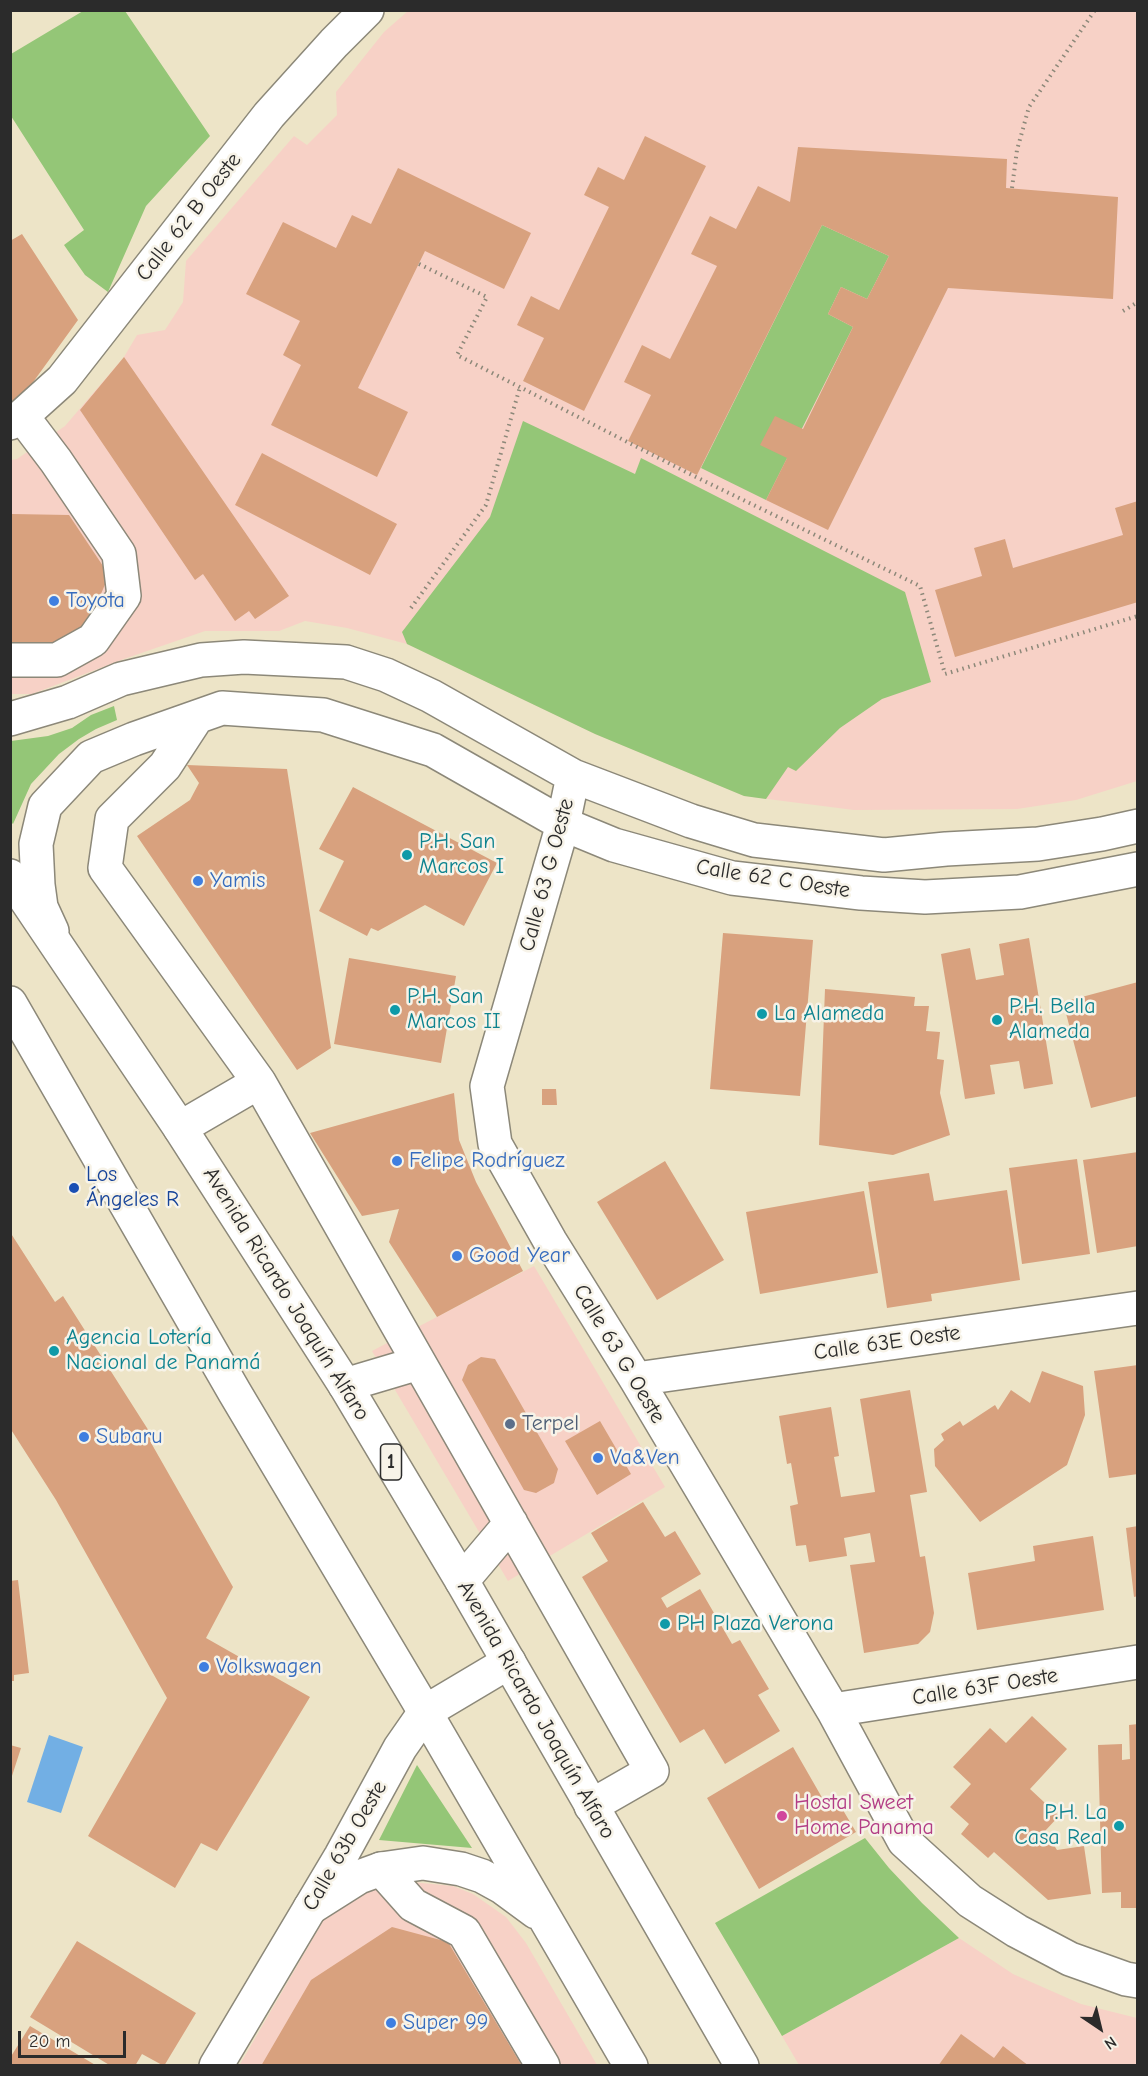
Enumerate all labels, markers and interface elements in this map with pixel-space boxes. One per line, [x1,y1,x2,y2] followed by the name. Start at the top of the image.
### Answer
[131,148,247,286] street label: Calle 62 B Oeste
[66,588,125,614] place label: Toyota
[47,594,61,608] marker: Toyota
[514,796,580,954] street label: Calle 63 G Oeste
[419,829,504,880] place label: P.H. San Marcos I
[400,848,414,862] marker: P.H. San Marcos I
[694,854,852,904] street label: Calle 62 C Oeste
[210,868,265,894] place label: Yamis
[191,874,205,888] marker: Yamis
[407,984,501,1036] place label: P.H. San Marcos II
[1009,994,1096,1046] place label: P.H. Bella Alameda
[774,1001,885,1027] place label: La Alameda
[388,1003,402,1017] marker: P.H. San Marcos II
[755,1007,769,1021] marker: La Alameda
[990,1013,1004,1027] marker: P.H. Bella Alameda
[409,1148,565,1174] place label: Felipe Rodríguez
[390,1154,404,1168] marker: Felipe Rodríguez
[86,1162,179,1214] place label: Los Ángeles R
[197,1162,375,1426] street label: Avenida Ricardo Joaquín Alfaro
[67,1181,81,1195] marker: Los Ángeles R
[469,1243,570,1269] place label: Good Year
[450,1249,464,1263] marker: Good Year
[567,1280,671,1428] street label: Calle 63 G Oeste
[812,1320,962,1366] street label: Calle 63E Oeste
[66,1325,261,1376] place label: Agencia Lotería Nacional de Panamá
[47,1344,61,1358] marker: Agencia Lotería Nacional de Panamá
[522,1411,579,1437] place label: Terpel
[503,1417,517,1431] marker: Terpel
[96,1424,162,1450] place label: Subaru
[77,1430,91,1444] marker: Subaru
[380,1444,402,1480] road number: 1
[610,1445,680,1471] place label: Va&Ven
[591,1451,605,1465] marker: Va&Ven
[451,1576,621,1844] street label: Avenida Ricardo Joaquín Alfaro
[677,1611,834,1637] place label: PH Plaza Verona
[658,1617,672,1631] marker: PH Plaza Verona
[216,1654,322,1680] place label: Volkswagen
[197,1660,211,1674] marker: Volkswagen
[910,1662,1060,1712] street label: Calle 63F Oeste
[297,1776,393,1916] street label: Calle 63b Oeste
[794,1790,934,1842] place label: Hostal Sweet Home Panama
[1014,1800,1107,1852] place label: P.H. La Casa Real
[775,1809,789,1823] marker: Hostal Sweet Home Panama
[1112,1819,1126,1833] marker: P.H. La Casa Real
[1070,1998,1130,2058] north arrow
[403,2010,489,2036] place label: Super 99
[384,2016,398,2030] marker: Super 99
[21,2019,129,2057] scale bar
[29,2031,70,2052] text: 20 m
[1101,2032,1120,2053] text: N

